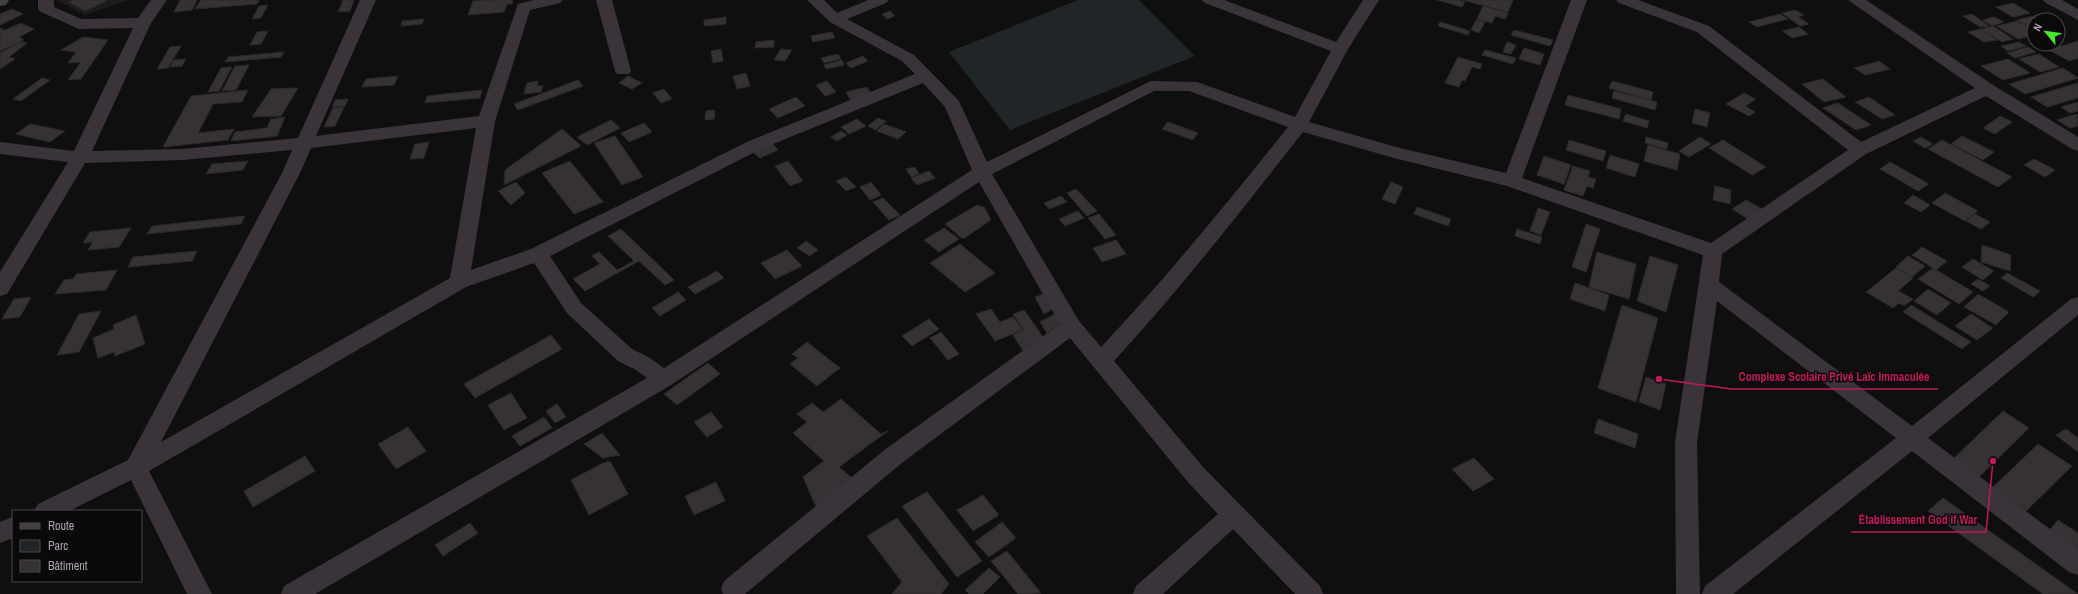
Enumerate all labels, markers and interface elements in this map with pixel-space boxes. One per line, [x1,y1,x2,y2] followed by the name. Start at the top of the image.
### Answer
[2026,12,2066,52] north arrow
[2030,21,2045,33] text: N
[1731,365,1938,389] callout: Complexe Scolaire Privé Laïc Immaculée
[1739,369,1930,385] text: Complexe Scolaire Privé Laïc Immaculée
[1851,508,1986,532] callout: Établissement God if War
[12,510,142,582] legend
[1859,512,1978,528] text: Établissement God if War
[48,518,74,534] text: Route
[48,538,68,554] text: Parc
[48,558,88,574] text: Bâtiment

